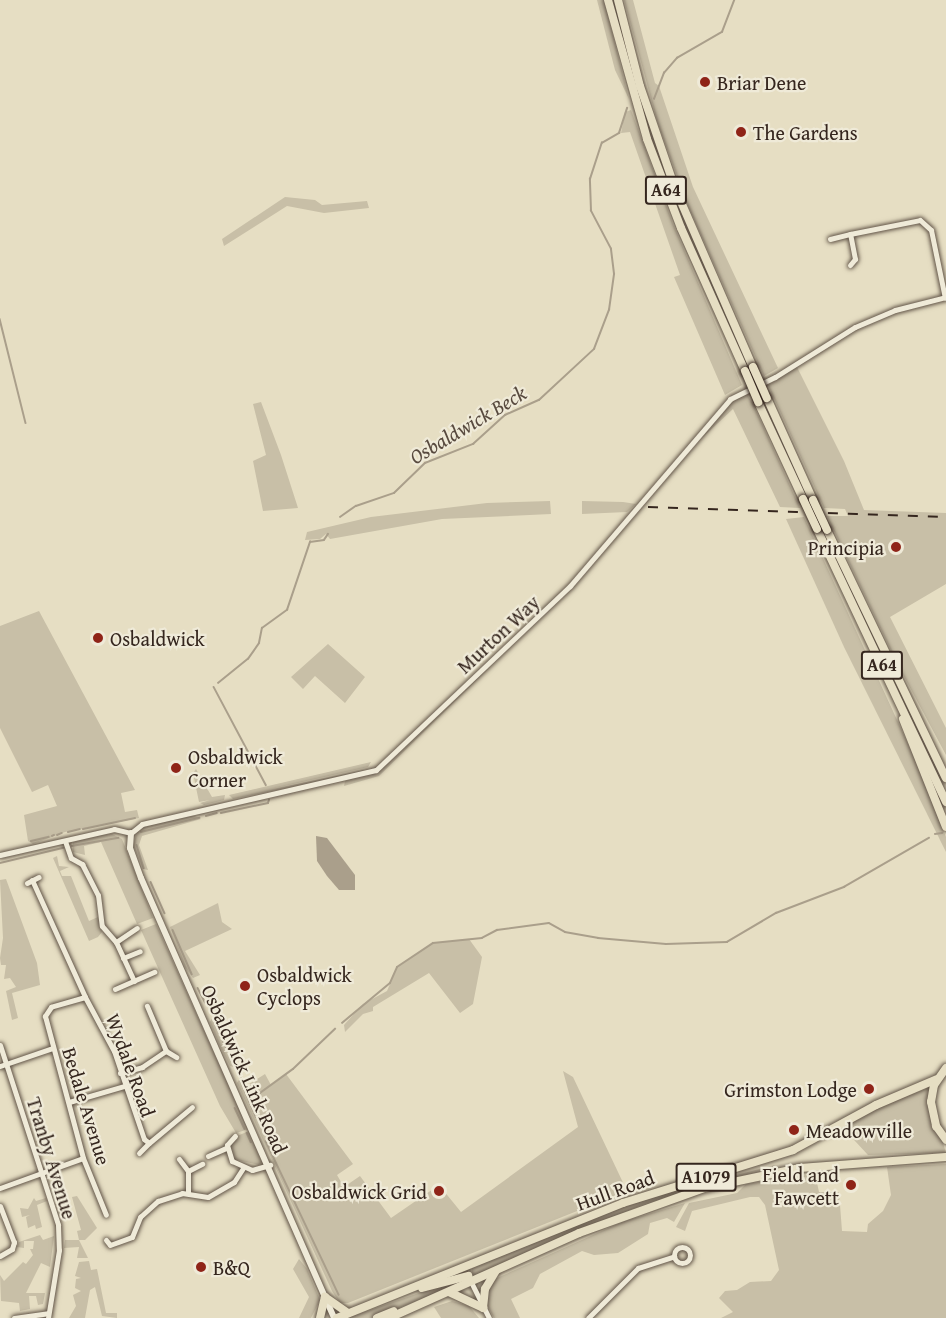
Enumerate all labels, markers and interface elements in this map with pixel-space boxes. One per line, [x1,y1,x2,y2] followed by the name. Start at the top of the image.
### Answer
[717,70,806,94] place label: Briar Dene
[698,75,712,89] marker: Briar Dene
[753,120,858,144] place label: The Gardens
[734,125,748,139] marker: The Gardens
[644,175,688,205] road number: A64
[405,380,531,470] water label: Osbaldwick Beck
[808,535,884,559] place label: Principia
[889,540,903,554] marker: Principia
[452,590,544,678] street label: Murton Way
[110,626,205,650] place label: Osbaldwick
[91,631,105,645] marker: Osbaldwick
[860,650,904,680] road number: A64
[188,744,283,791] place label: Osbaldwick Corner
[169,761,183,775] marker: Osbaldwick Corner
[257,963,352,1010] place label: Osbaldwick Cyclops
[238,979,252,993] marker: Osbaldwick Cyclops
[197,981,293,1157] street label: Osbaldwick Link Road
[101,1010,161,1120] street label: Wydale Road
[58,1044,116,1168] street label: Bedale Avenue
[724,1077,857,1101] place label: Grimston Lodge
[862,1082,876,1096] marker: Grimston Lodge
[22,1094,82,1222] street label: Tranby Avenue
[806,1118,912,1142] place label: Meadowville
[787,1123,801,1137] marker: Meadowville
[674,1162,738,1192] road number: A1079
[762,1162,839,1209] place label: Field and Fawcett
[573,1165,657,1215] street label: Hull Road
[844,1178,858,1192] marker: Field and Fawcett
[292,1179,427,1203] place label: Osbaldwick Grid
[432,1184,446,1198] marker: Osbaldwick Grid
[213,1255,250,1279] place label: B&Q
[194,1260,208,1274] marker: B&Q

